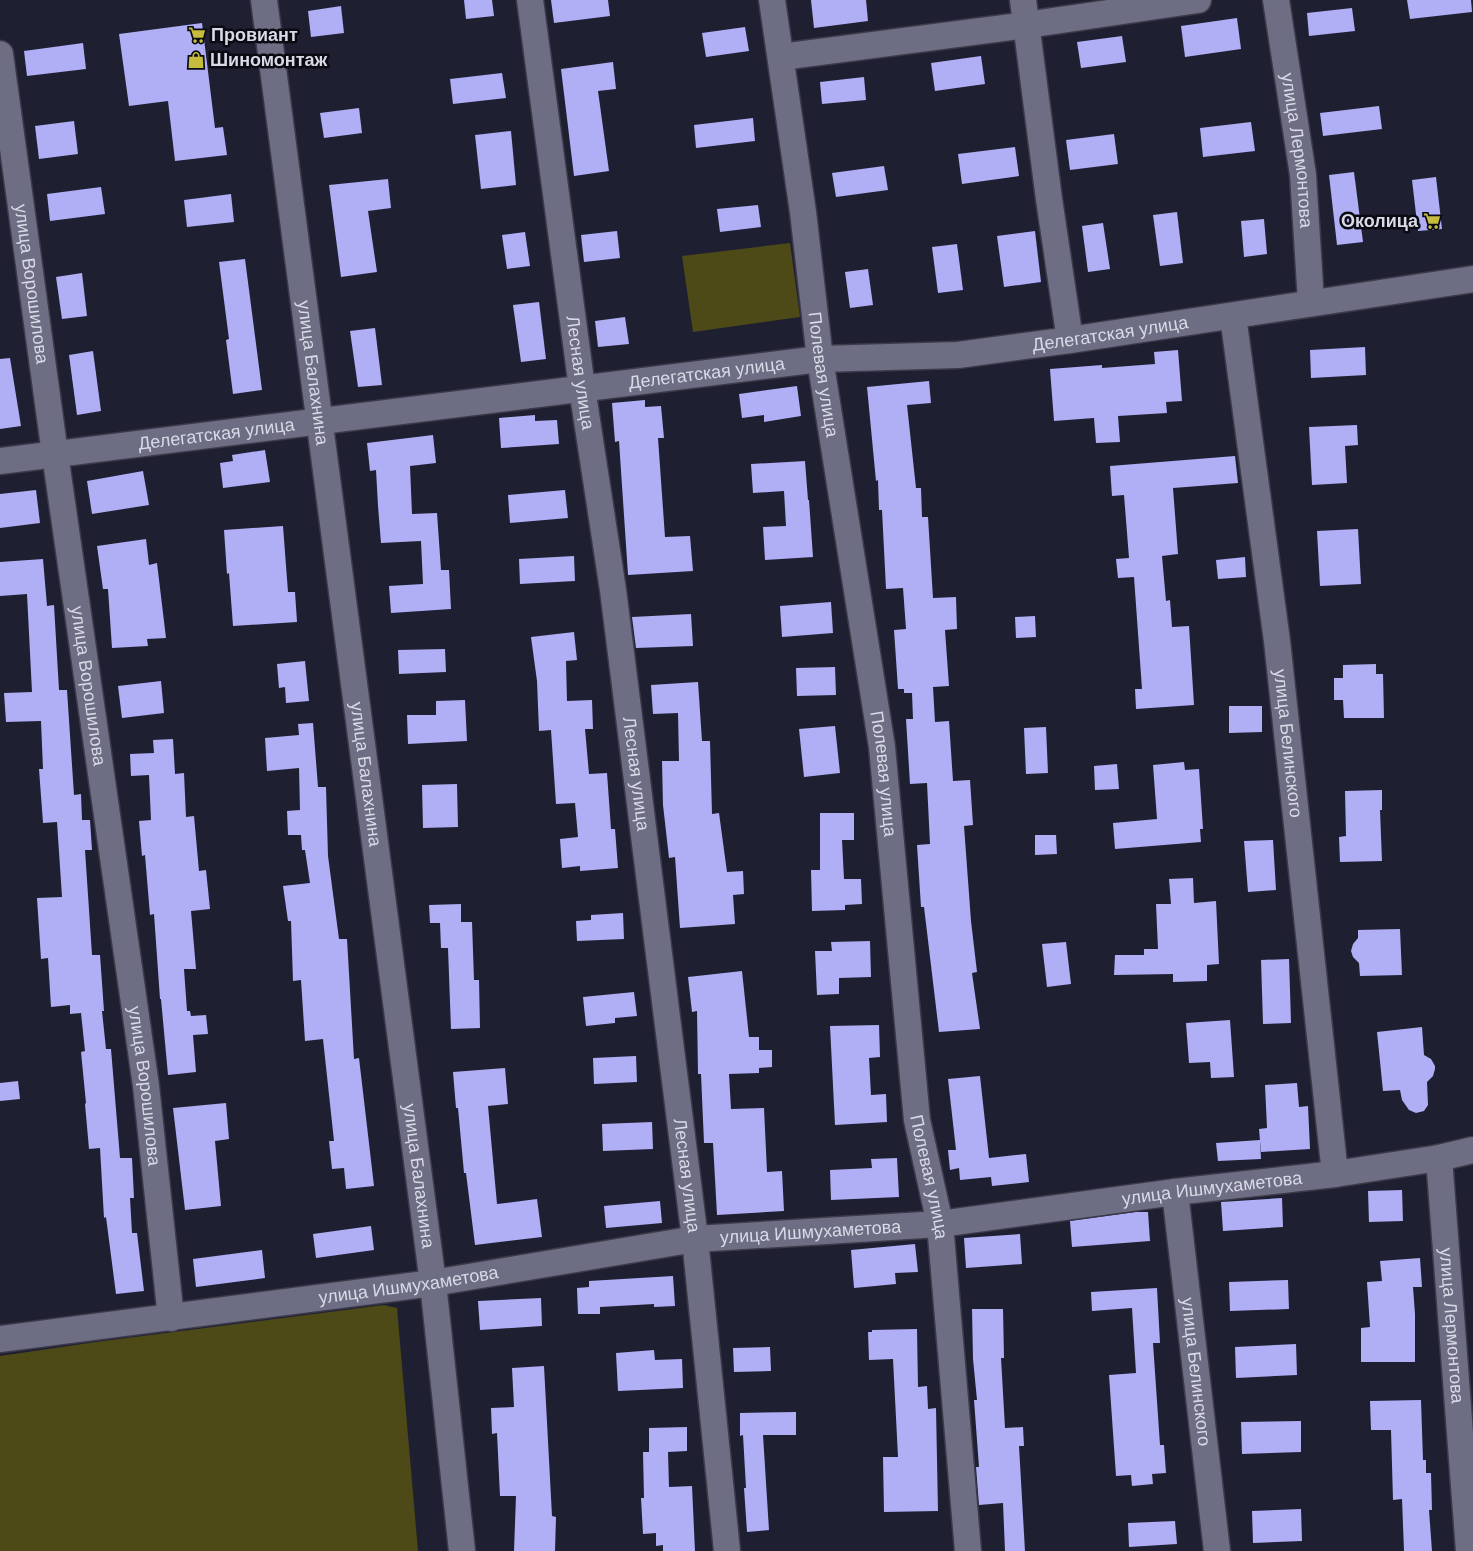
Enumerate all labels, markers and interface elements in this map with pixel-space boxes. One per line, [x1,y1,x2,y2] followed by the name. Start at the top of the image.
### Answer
[211,23,298,47] place label: Провиант
[187,25,207,45] supermarket icon: Провиант
[210,48,328,72] place label: Шиномонтаж
[186,50,206,70] shop icon: Шиномонтаж
[1275,71,1318,230] street label: улица Лермонтова
[9,202,55,366] street label: улица Ворошилова
[1341,209,1419,233] place label: Околица
[1422,211,1442,231] supermarket icon: Околица
[292,299,335,448] street label: улица Балахнина
[803,310,844,440] street label: Полевая улица
[1031,310,1191,357] street label: Делегатская улица
[560,314,600,432] street label: Лесная улица
[627,351,787,395] street label: Делегатская улица
[137,412,297,456] street label: Делегатская улица
[65,604,112,768] street label: улица Ворошилова
[1268,668,1308,819] street label: улица Белинского
[345,701,388,849] street label: улица Балахнина
[864,709,902,839] street label: Полевая улица
[617,715,655,833] street label: Лесная улица
[123,1004,167,1168] street label: улица Ворошилова
[397,1102,440,1251] street label: улица Балахнина
[904,1112,953,1241] street label: Полевая улица
[668,1117,706,1235] street label: Лесная улица
[1120,1166,1304,1211] street label: улица Ишмухаметова
[719,1214,903,1249] street label: улица Ишмухаметова
[1434,1247,1470,1405] street label: улица Лермонтова
[317,1260,501,1310] street label: улица Ишмухаметова
[1175,1296,1217,1447] street label: улица Белинского

